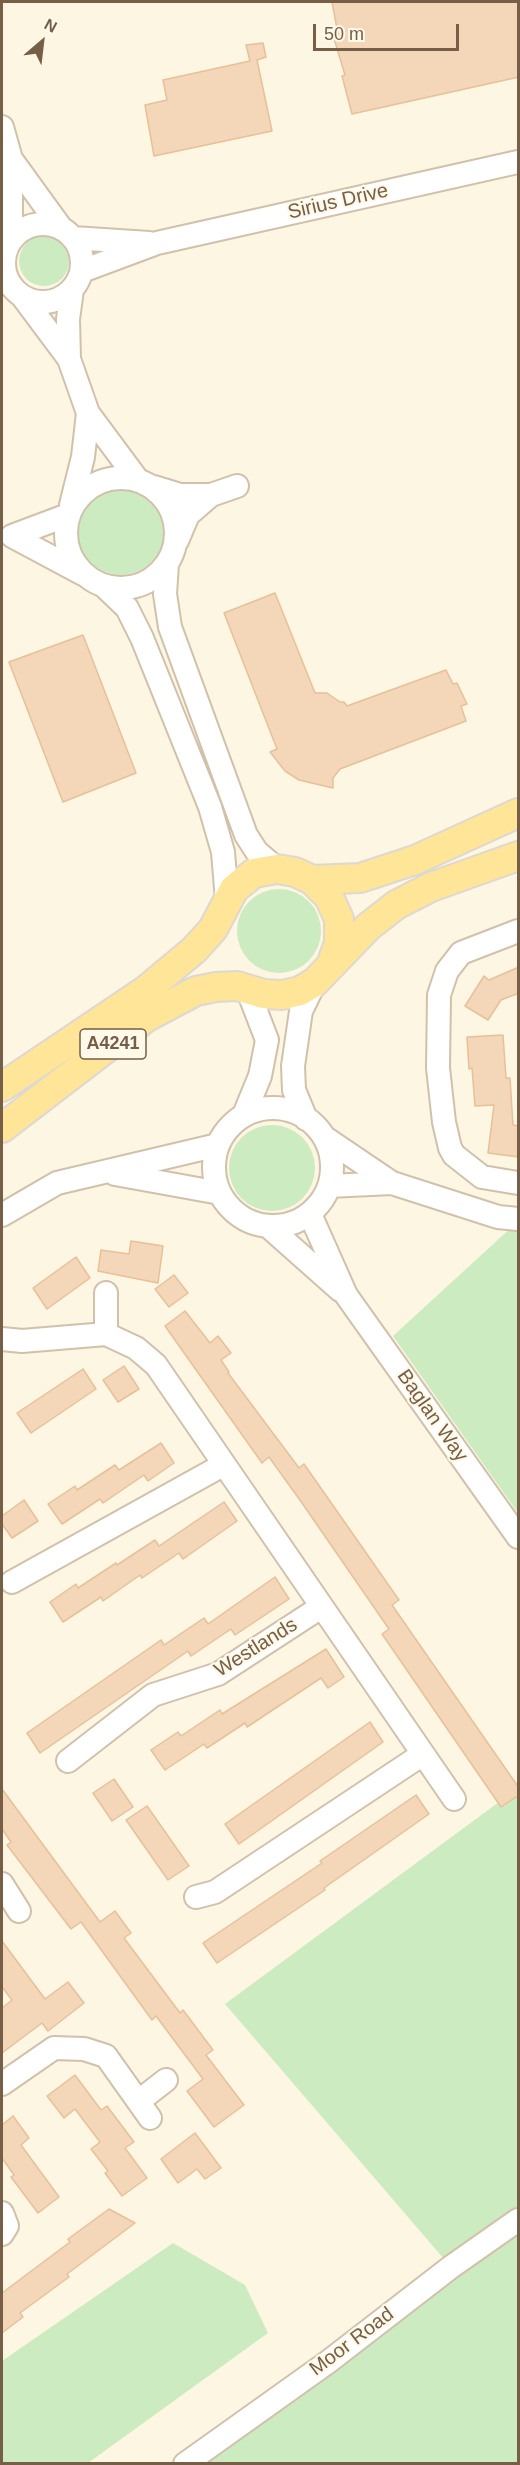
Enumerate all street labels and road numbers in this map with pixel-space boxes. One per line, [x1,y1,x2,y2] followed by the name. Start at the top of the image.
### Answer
[285,179,391,225] street label: Sirius Drive
[80,1029,146,1059] road number: A4241
[391,1365,473,1467] street label: Baglan Way
[210,1613,302,1683] street label: Westlands
[305,2303,399,2381] street label: Moor Road

